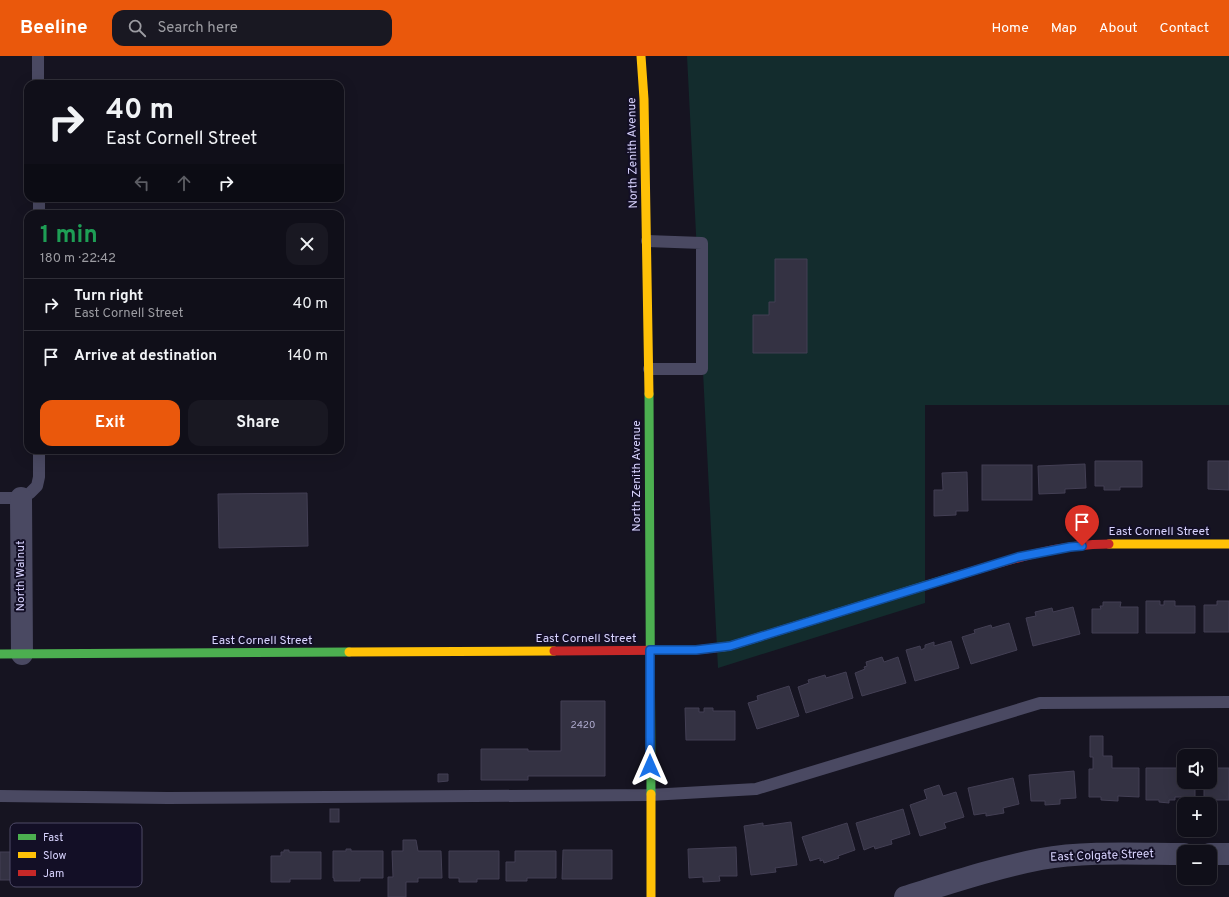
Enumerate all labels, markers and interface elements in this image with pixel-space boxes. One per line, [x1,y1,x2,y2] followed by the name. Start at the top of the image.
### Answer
[112,10,392,46] search box
[20,16,88,40] text: Beeline
[126,17,148,39] icon: search
[158,19,238,38] text: Search here
[992,20,1029,37] text: Home
[1051,20,1077,37] text: Map
[1099,20,1138,37] text: About
[1160,20,1209,37] text: Contact
[106,93,174,129] text: 40 m
[40,96,92,148] icon: right
[624,97,642,209] street label: North Zenith Avenue
[106,128,257,151] text: East Cornell Street
[131,172,153,194] icon: left
[173,172,195,194] icon: ahead
[215,172,237,194] icon: right
[40,221,98,251] text: 1 min
[286,223,328,265] button: close
[40,251,116,267] text: 180 m · 22:42
[74,287,143,306] text: Turn right
[40,294,62,316] icon: right
[293,295,328,314] text: 40 m
[74,306,183,322] text: East Cornell Street
[40,346,62,368] icon: arrive
[74,347,217,366] text: Arrive at destination
[288,347,328,366] text: 140 m
[40,400,180,446] button: Exit
[188,400,328,446] button: Share
[629,420,645,532] street label: North Zenith Avenue
[1065,505,1099,546] pin
[1071,511,1093,533] icon: arrive
[1109,524,1209,540] street label: East Cornell Street
[13,541,29,611] street label: North Walnut
[536,631,636,647] street label: East Cornell Street
[212,633,312,649] street label: East Cornell Street
[571,719,595,732] house number: 2420
[629,745,671,787] position arrow
[1177,749,1217,885] map controls
[1177,749,1217,789] button: sound
[1177,797,1217,837] button: +
[10,823,142,887] legend
[43,831,63,845] text: Fast
[1177,845,1217,885] button: −
[1050,846,1154,866] street label: East Colgate Street
[43,849,66,863] text: Slow
[43,867,64,881] text: Jam

